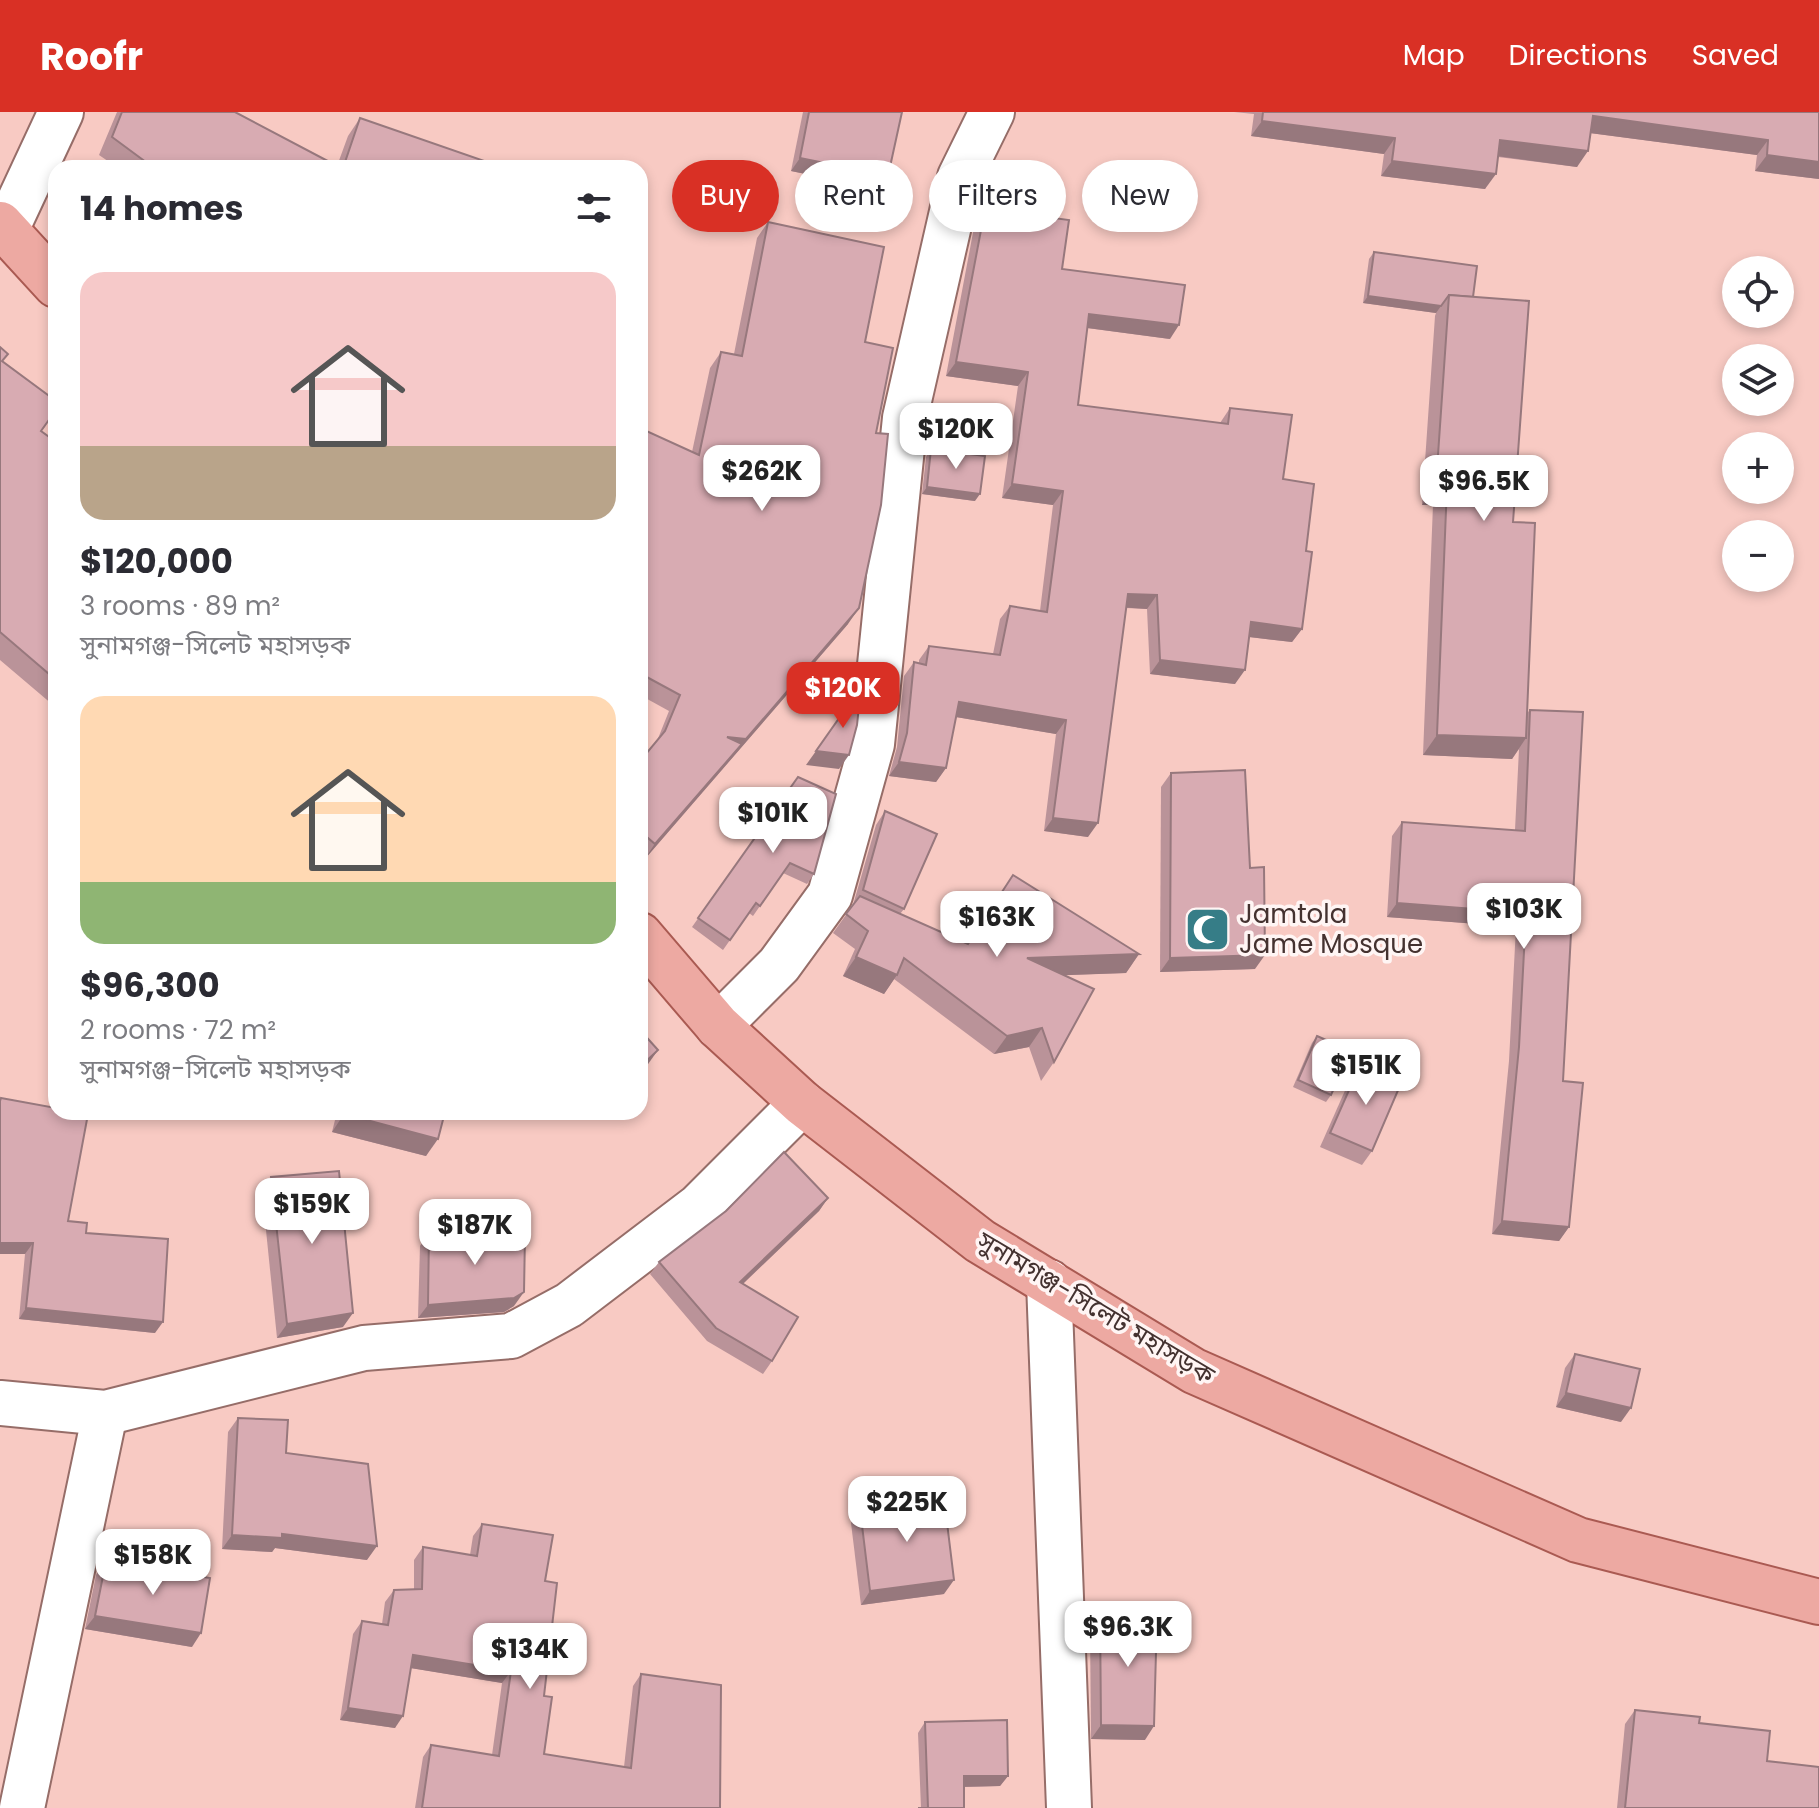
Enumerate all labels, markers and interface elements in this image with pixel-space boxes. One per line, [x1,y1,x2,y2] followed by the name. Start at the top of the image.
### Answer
[40,30,143,83] text: Roofr
[1403,36,1465,75] text: Map
[1509,36,1648,75] text: Directions
[1692,36,1779,75] text: Saved
[672,160,779,232] chip: Buy
[795,160,913,232] chip: Rent
[929,160,1066,232] chip: Filters
[1082,160,1198,232] chip: New
[80,184,244,232] text: 14 homes
[572,186,616,230] icon: filters
[1722,256,1794,592] map controls
[1722,256,1794,328] button: locate
[276,324,420,468] icon: home
[1722,344,1794,416] button: layers
[900,403,1012,471] pin: $120K
[918,411,994,447] text: $120K
[1722,432,1794,504] button: +
[706,445,818,513] pin: $262K
[721,453,803,489] text: $262K
[1419,455,1549,523] pin: $96.5K
[1438,463,1530,499] text: $96.5K
[1722,520,1794,592] button: −
[80,537,233,585] text: $120,000
[80,588,280,624] text: 3 rooms · 89 m²
[80,627,351,663] text: সুনামগঞ্জ-সিলেট মহাসড়ক
[787,662,899,730] pin: $120K
[805,670,881,706] text: $120K
[276,748,420,892] icon: home
[717,787,829,855] pin: $101K
[737,795,809,831] text: $101K
[1468,883,1580,951] pin: $103K
[941,891,1053,959] pin: $163K
[1485,891,1563,927] text: $103K
[1239,896,1423,962] place label: Jamtola Jame Mosque
[958,899,1036,935] text: $163K
[1184,905,1232,953] mosque icon: Jamtola Jame Mosque
[80,961,220,1009] text: $96,300
[80,1012,276,1048] text: 2 rooms · 72 m²
[1310,1039,1422,1107] pin: $151K
[1330,1047,1402,1083] text: $151K
[80,1051,351,1087] text: সুনামগঞ্জ-সিলেট মহাসড়ক
[256,1178,368,1246] pin: $159K
[273,1186,351,1222] text: $159K
[419,1199,531,1267] pin: $187K
[437,1207,513,1243] text: $187K
[970,1222,1222,1394] street label: সুনামগঞ্জ-সিলেট মহাসড়ক
[851,1476,963,1544] pin: $225K
[866,1484,948,1520] text: $225K
[97,1529,209,1597] pin: $158K
[114,1537,192,1573] text: $158K
[1063,1601,1193,1669] pin: $96.3K
[1083,1609,1173,1645] text: $96.3K
[474,1623,586,1691] pin: $134K
[491,1631,569,1667] text: $134K

